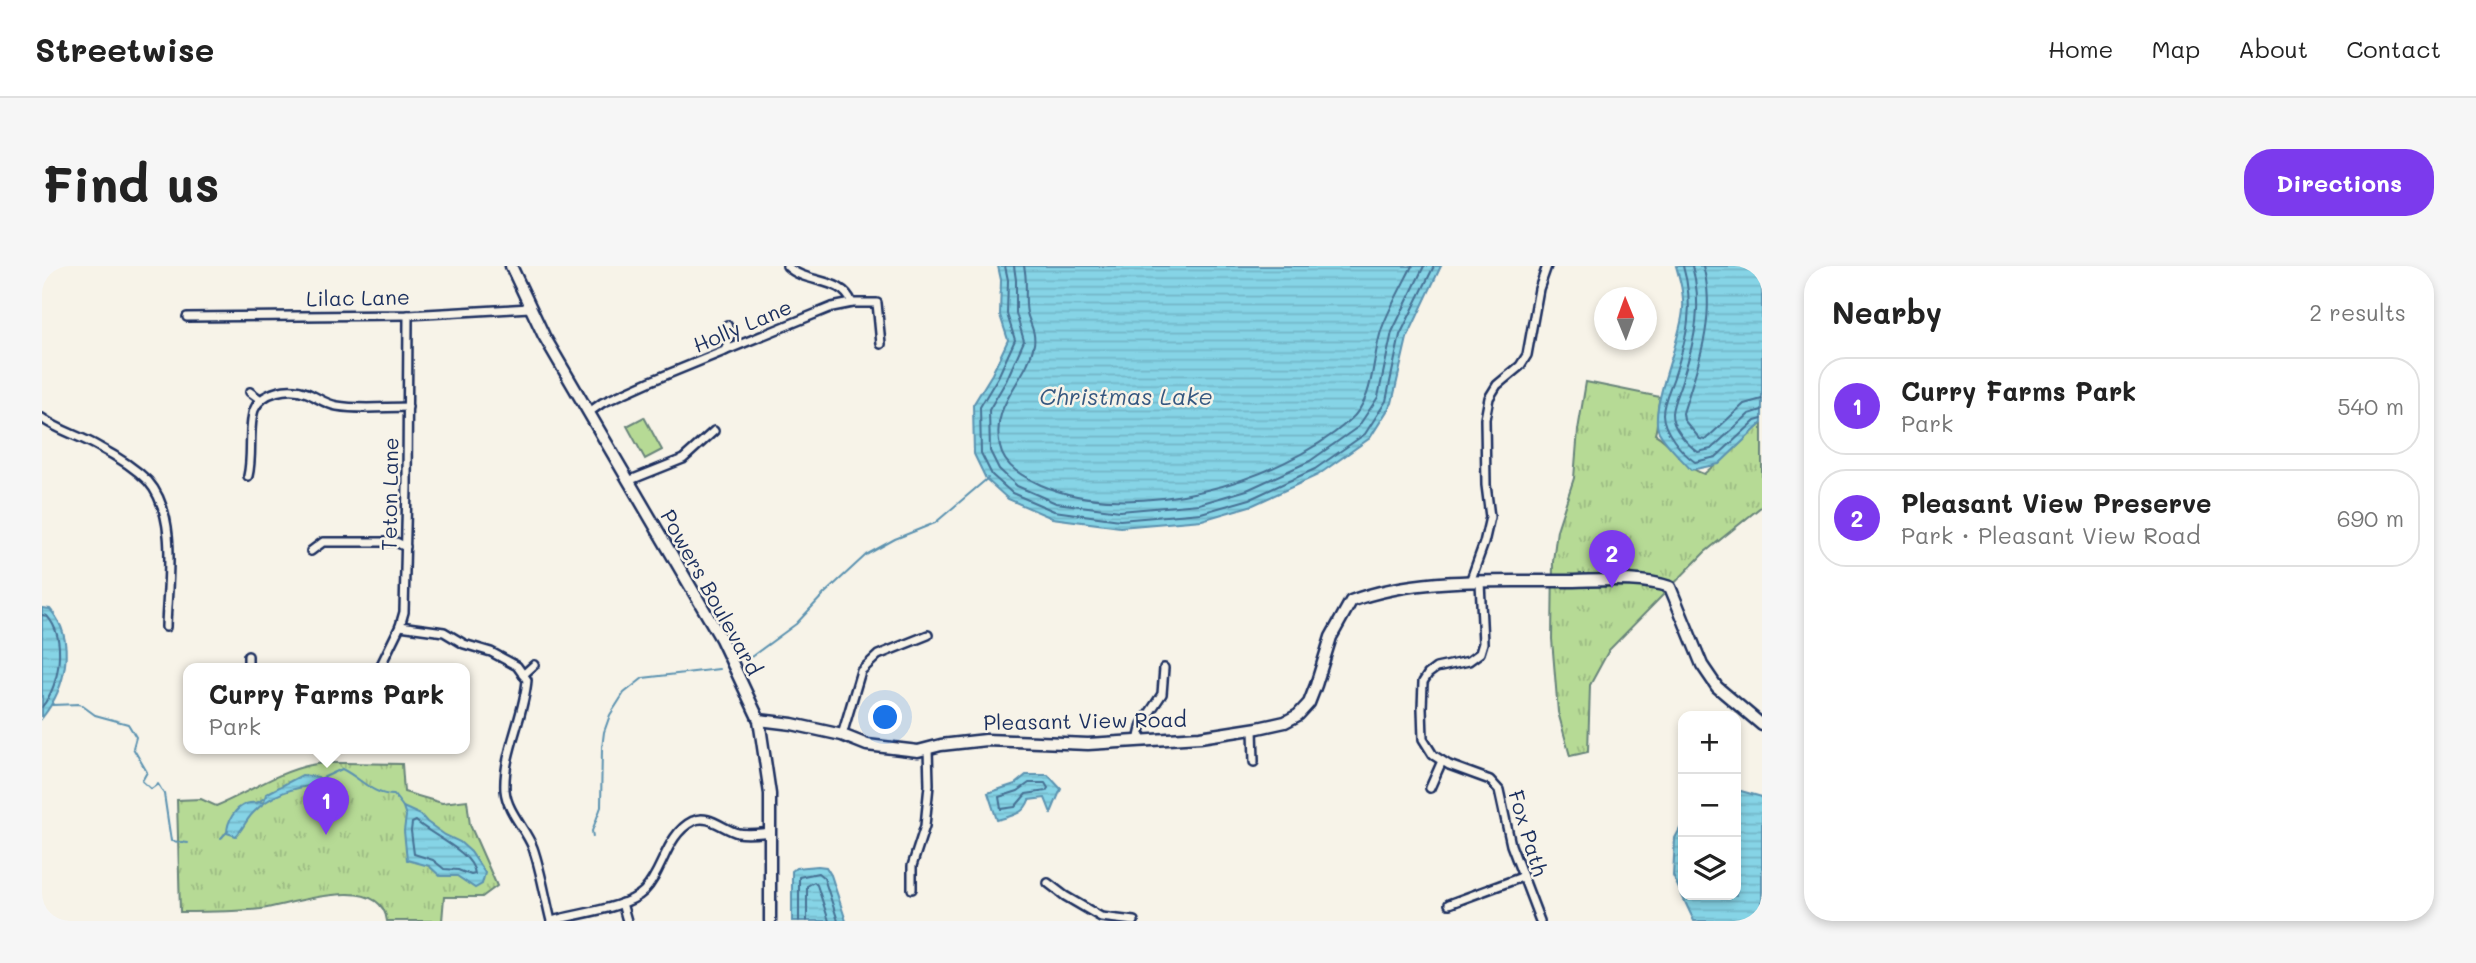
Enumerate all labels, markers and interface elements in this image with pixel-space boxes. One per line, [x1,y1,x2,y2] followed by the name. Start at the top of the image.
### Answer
[35,27,214,70] text: Streetwise
[2048,33,2113,64] text: Home
[2151,33,2200,64] text: Map
[2238,33,2308,64] text: About
[2346,33,2441,64] text: Contact
[2244,149,2434,216] button: Directions
[42,151,220,214] text: Find us
[306,283,410,311] street label: Lilac Lane
[1594,287,1657,350] north arrow
[689,292,795,358] street label: Holly Lane
[1832,292,1942,332] text: Nearby
[2309,297,2406,327] text: 2 results
[1901,374,2136,408] text: Curry Farms Park
[1039,381,1213,411] water label: Christmas Lake
[1852,391,1862,421] text: 1
[2337,391,2404,421] text: 540 m
[1901,408,1953,438] text: Park
[375,437,403,551] street label: Teton Lane
[1901,486,2212,520] text: Pleasant View Preserve
[1851,503,1863,533] text: 2
[2337,503,2404,533] text: 690 m
[655,504,769,680] street label: Powers Boulevard
[1901,520,2201,550] text: Park · Pleasant View Road
[1589,530,1635,588] pin: 2
[183,663,470,754] popup
[209,677,444,711] text: Curry Farms Park
[868,700,902,734] your location
[983,705,1187,735] street label: Pleasant View Road
[209,711,261,741] text: Park
[1678,711,1741,900] map controls
[1678,711,1741,774] button: +
[1678,774,1741,837] button: −
[303,777,349,835] pin: 1
[1503,787,1555,879] street label: Fox Path
[1678,837,1741,900] button: layers

